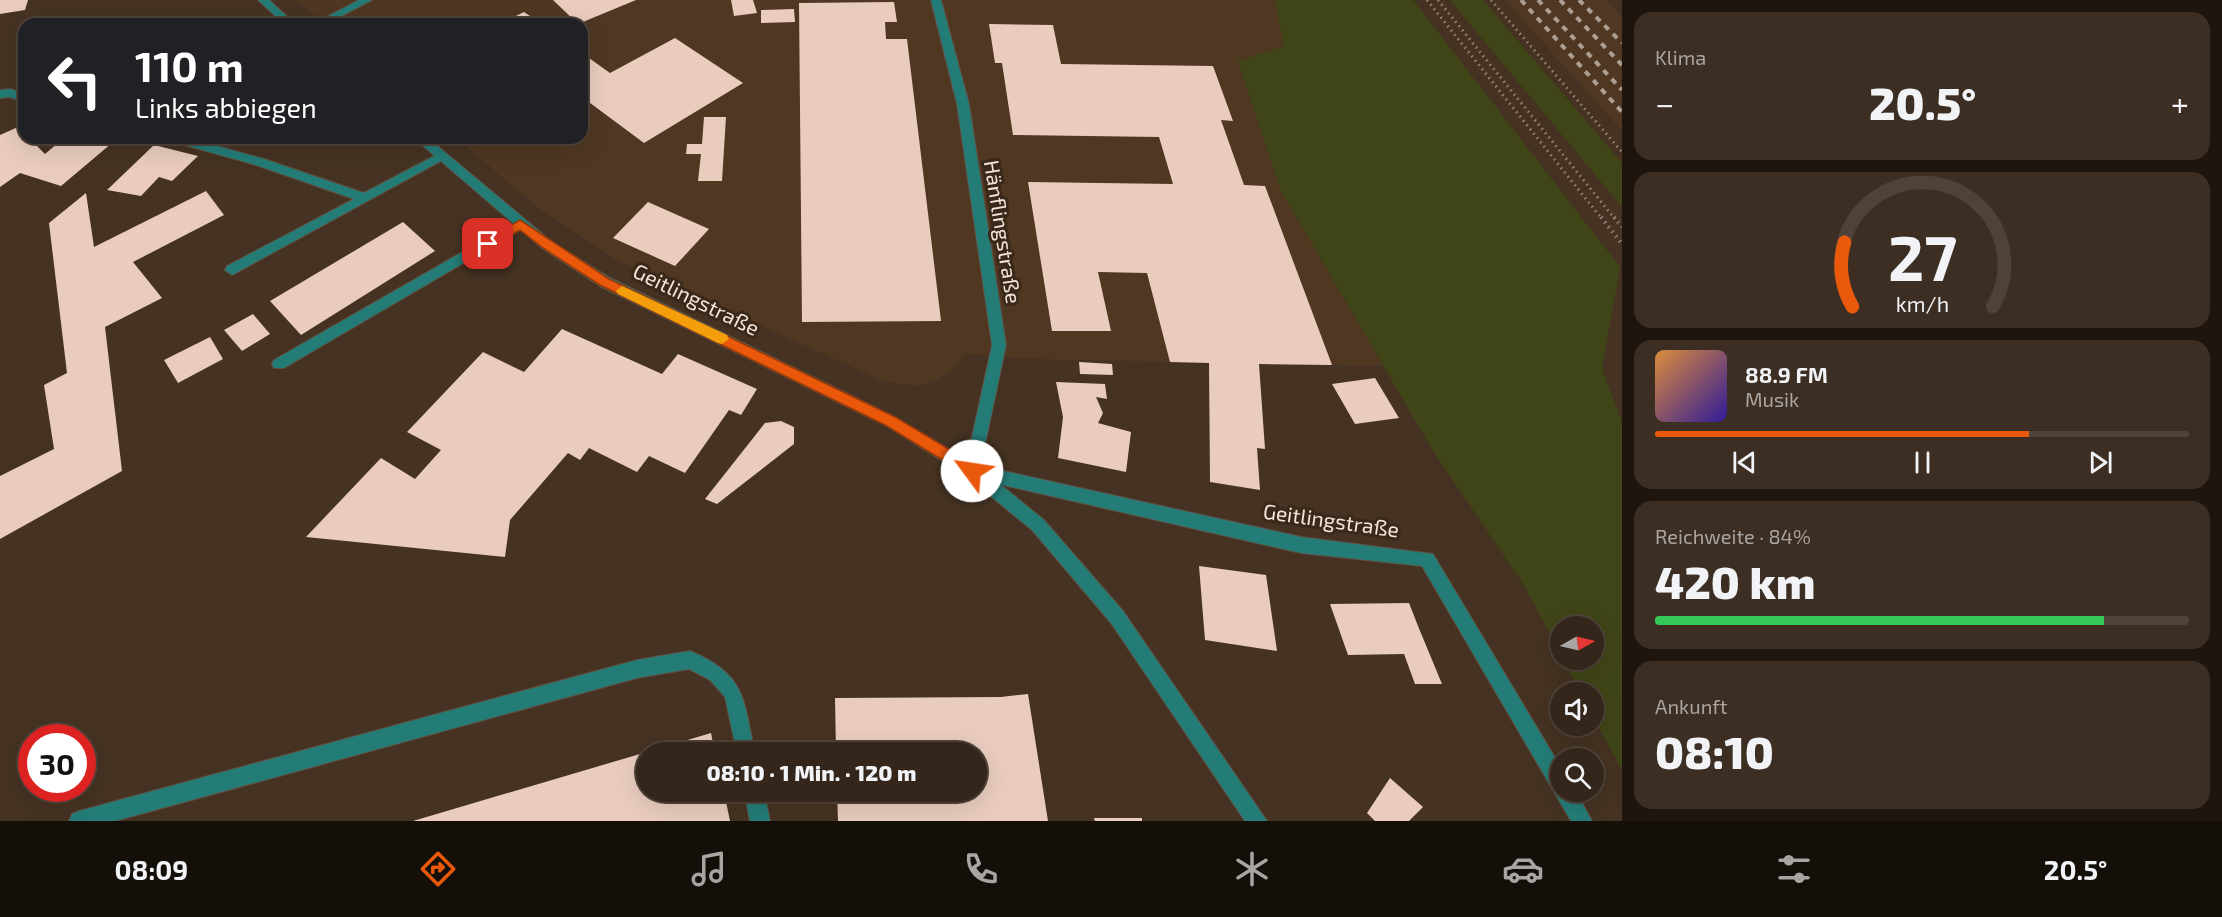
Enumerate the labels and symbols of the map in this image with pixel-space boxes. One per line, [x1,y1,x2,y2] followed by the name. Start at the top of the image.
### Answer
[980,158,1027,305] street label: Hänflingstraße
[462,218,513,269] pin
[630,257,764,340] street label: Geitlingstraße
[940,439,1004,503] position arrow
[1262,498,1401,541] street label: Geitlingstraße
[1550,616,1604,670] north arrow
[18,724,96,802] speed limit sign: 30

